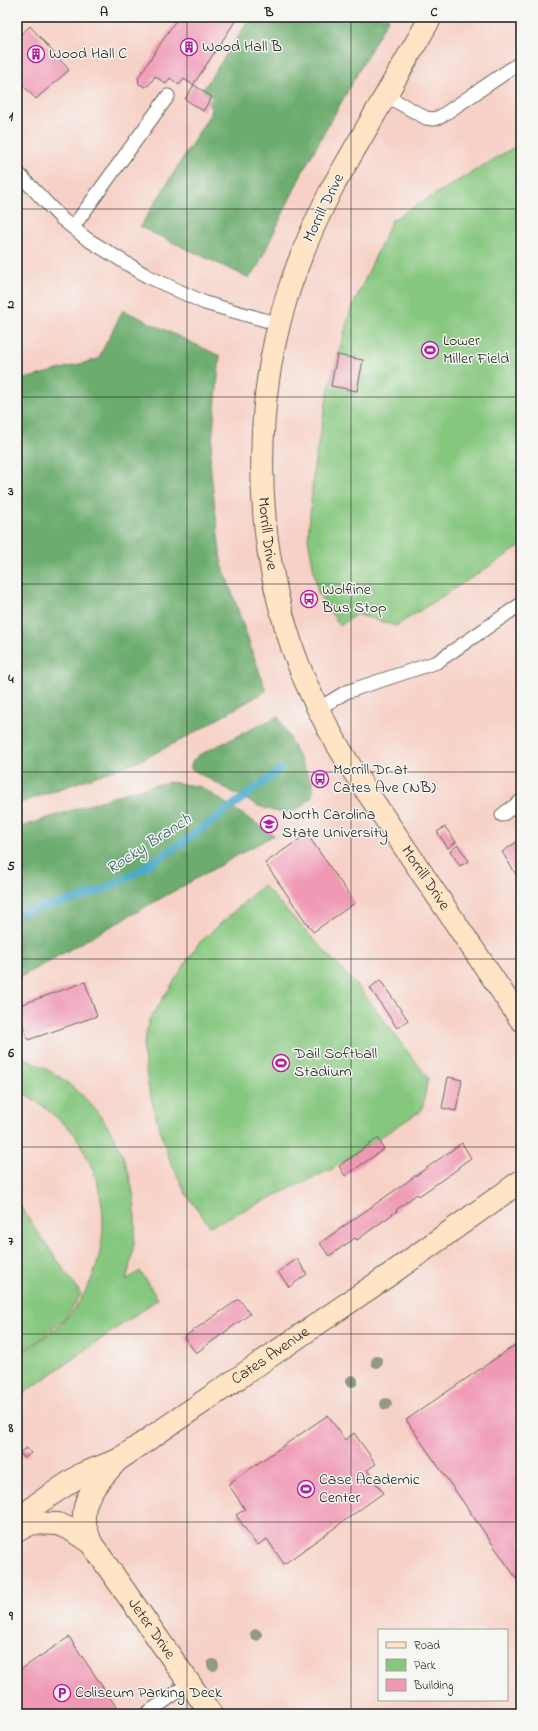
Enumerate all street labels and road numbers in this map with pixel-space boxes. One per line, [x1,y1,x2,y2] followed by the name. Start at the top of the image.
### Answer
[297,169,351,246] street label: Morrill Drive
[251,496,284,573] street label: Morrill Drive
[395,841,456,916] street label: Morrill Drive
[227,1320,315,1391] street label: Cates Avenue
[121,1593,182,1665] street label: Jeter Drive

